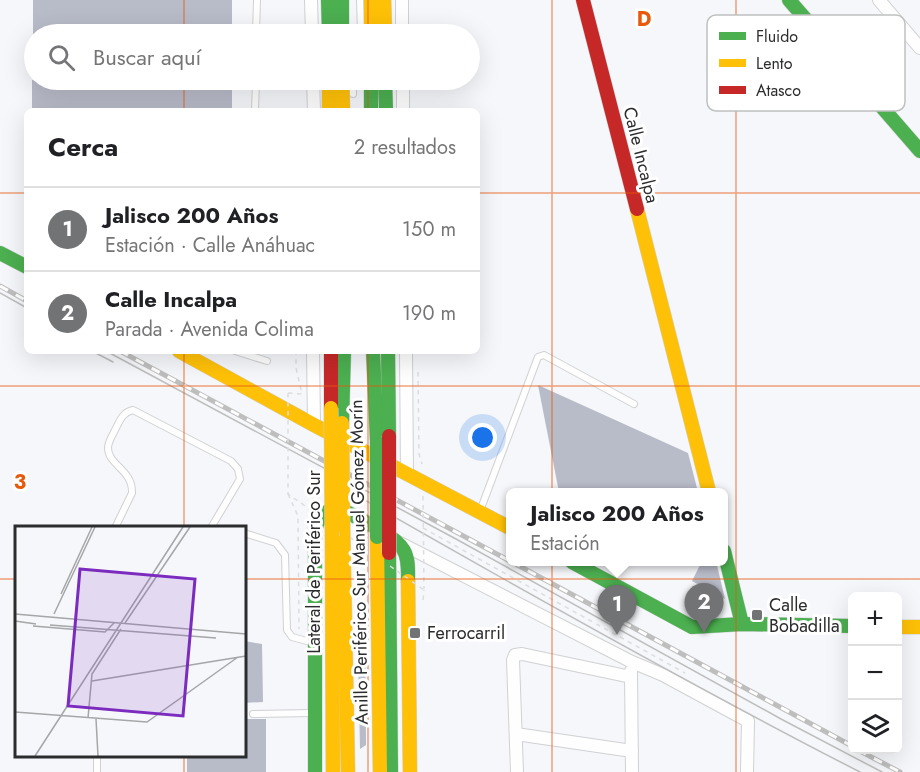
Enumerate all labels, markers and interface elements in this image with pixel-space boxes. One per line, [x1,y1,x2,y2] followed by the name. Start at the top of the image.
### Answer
[637,5,651,34] text: D
[707,15,905,111] legend
[24,24,480,90] search box
[756,25,798,48] text: Fluido
[45,41,78,74] icon: search
[93,41,201,73] text: Buscar aquí
[756,52,793,75] text: Lento
[756,79,801,102] text: Atasco
[617,104,665,206] street label: Calle Incalpa
[48,128,118,166] text: Cerca
[354,133,456,162] text: 2 resultados
[105,199,279,231] text: Jalisco 200 Años
[62,215,73,244] text: 1
[402,215,456,244] text: 150 m
[105,231,315,260] text: Estación · Calle Anáhuac
[105,283,237,315] text: Calle Incalpa
[61,299,74,328] text: 2
[402,299,456,328] text: 190 m
[105,315,314,344] text: Parada · Avenida Colima
[343,399,375,725] street label: Anillo Periférico Sur Manuel Gómez Morín
[468,423,497,452] your location
[14,468,26,497] text: 3
[301,469,327,654] street label: Lateral de Periférico Sur
[506,488,728,566] popup
[530,497,704,529] text: Jalisco 200 Años
[15,526,246,757] inset map
[530,529,600,558] text: Estación
[684,584,724,633] pin: 2
[598,586,636,635] pin: 1
[769,592,840,639] place label: Calle Bobadilla
[848,592,902,754] map controls
[848,592,902,646] button: +
[750,608,764,622] marker: Calle Bobadilla
[427,620,505,646] place label: Ferrocarril
[408,626,422,640] marker: Ferrocarril
[848,646,902,700] button: −
[848,700,902,754] button: layers

